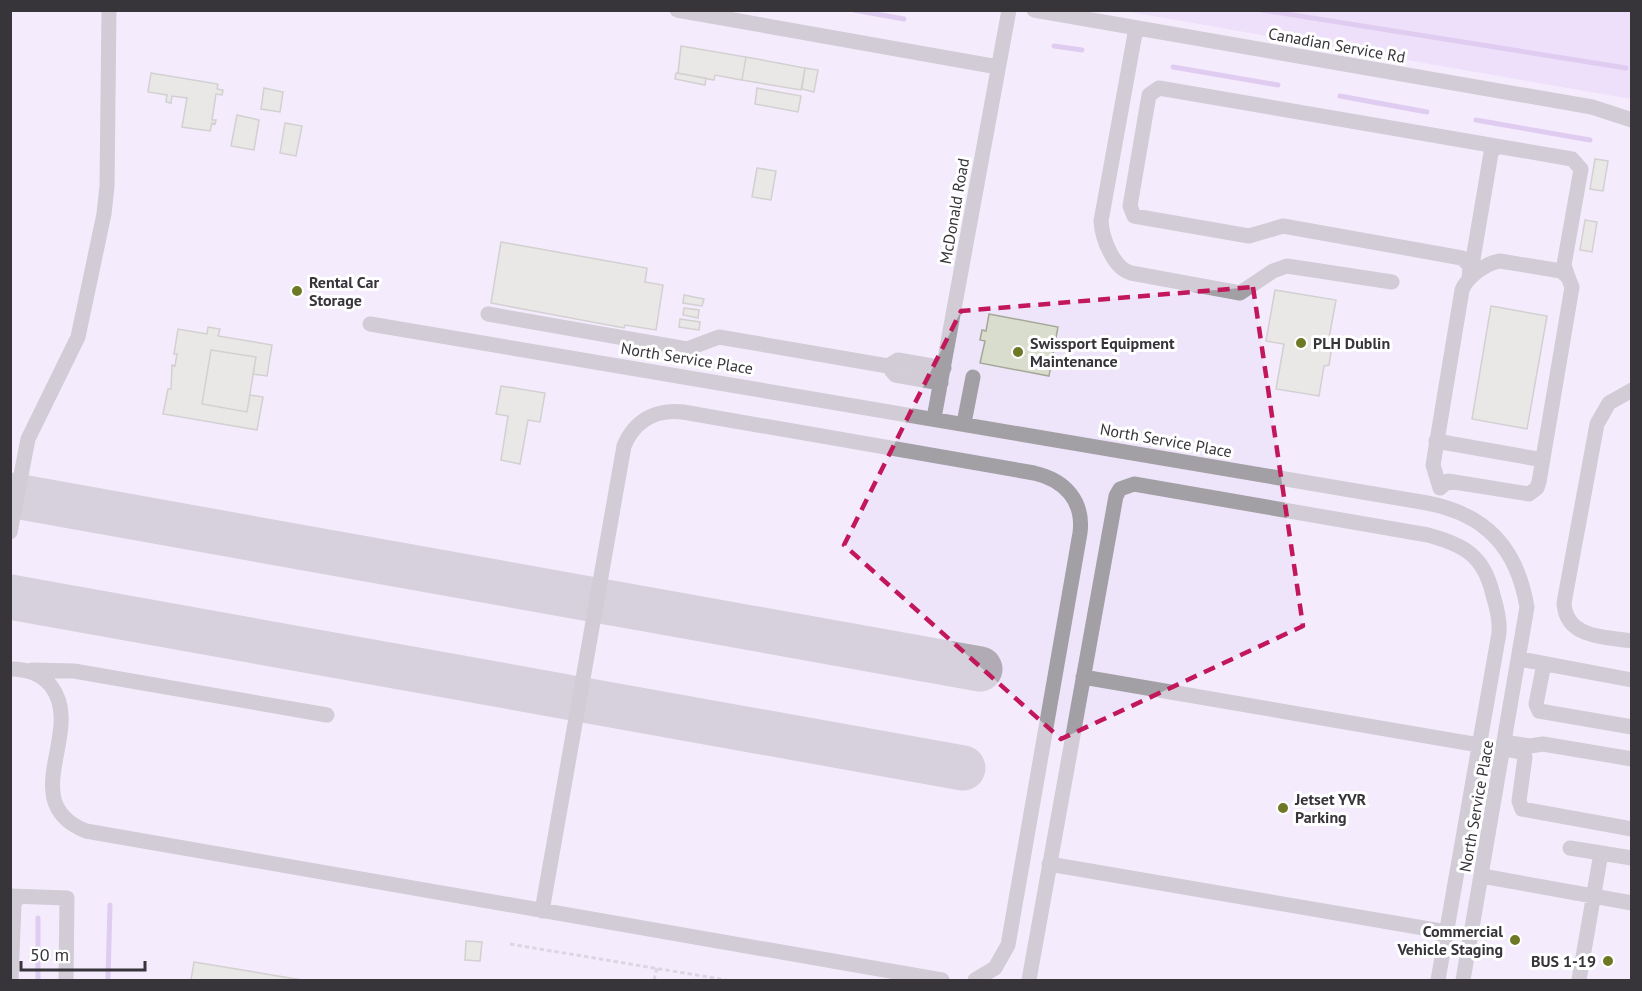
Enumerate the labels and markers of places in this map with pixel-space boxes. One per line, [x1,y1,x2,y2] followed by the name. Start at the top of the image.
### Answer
[309,272,379,310] place label: Rental Car Storage
[290,284,304,298] marker: Rental Car Storage
[1030,333,1175,371] place label: Swissport Equipment Maintenance
[1313,333,1390,353] place label: PLH Dublin
[1294,336,1308,350] marker: PLH Dublin
[1011,345,1025,359] marker: Swissport Equipment Maintenance
[1294,789,1367,827] place label: Jetset YVR Parking
[1276,801,1290,815] marker: Jetset YVR Parking
[1396,921,1503,959] place label: Commercial Vehicle Staging
[1508,933,1522,947] marker: Commercial Vehicle Staging
[1531,951,1596,971] place label: BUS 1-19
[1601,954,1615,968] marker: BUS 1-19

